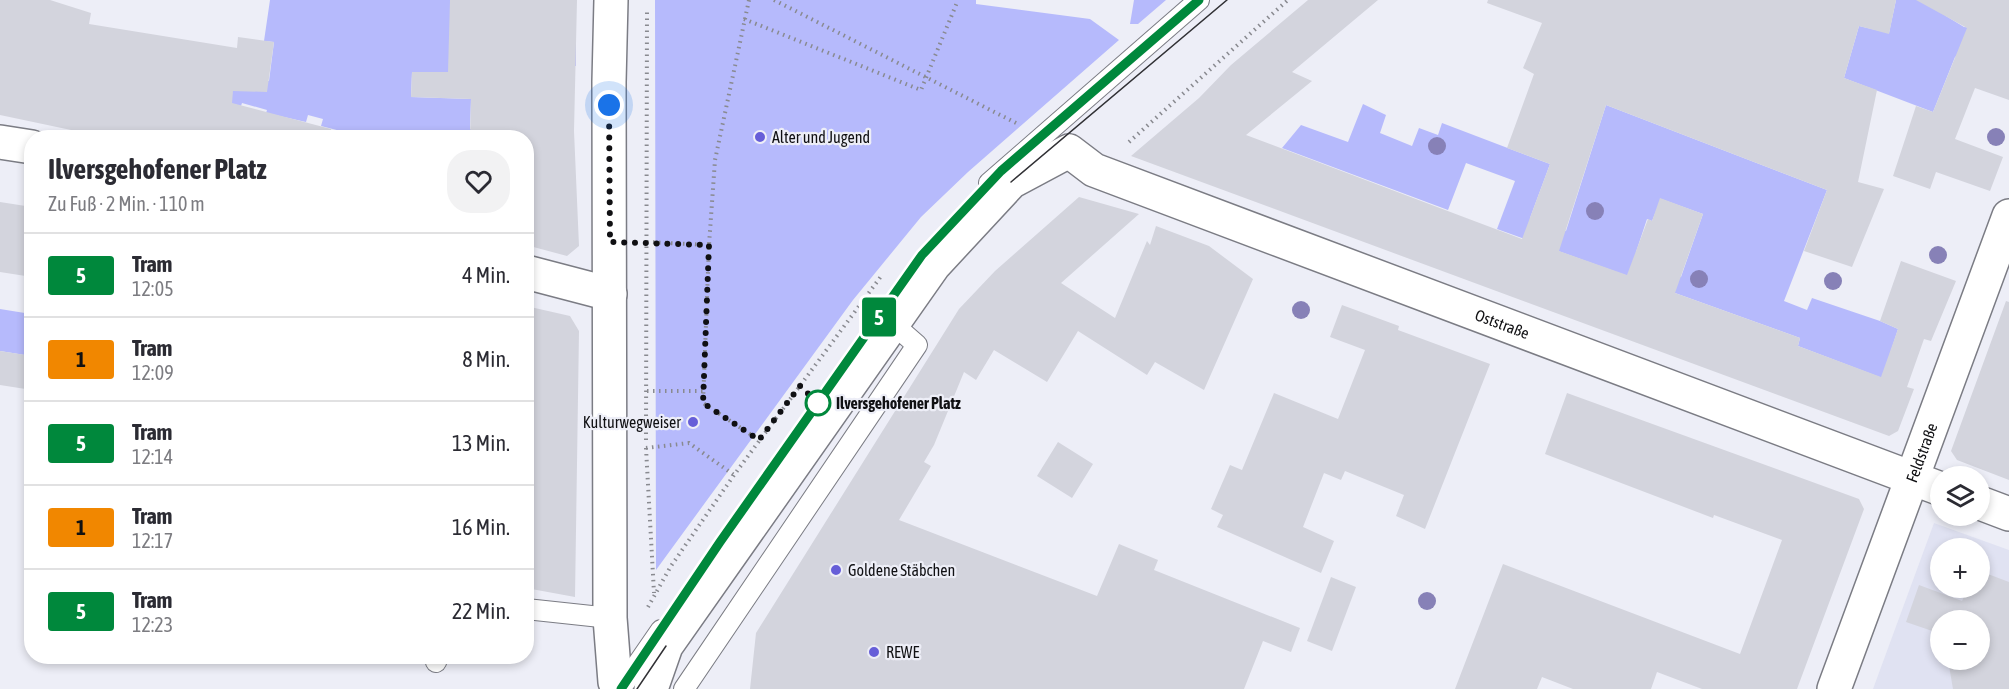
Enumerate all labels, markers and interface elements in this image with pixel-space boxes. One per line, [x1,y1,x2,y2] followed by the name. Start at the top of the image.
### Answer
[594,90,624,120] your location
[772,128,870,147] place label: Alter und Jugend
[753,130,767,144] marker: Alter und Jugend
[447,150,510,213] button: heart
[48,153,266,185] text: Ilversgehofener Platz
[48,192,205,215] text: Zu Fuß · 2 Min. · 110 m
[132,251,172,277] text: Tram
[462,262,510,288] text: 4 Min.
[76,263,86,287] text: 5
[132,277,174,300] text: 12:05
[860,298,898,336] line badge: 5
[874,305,884,329] text: 5
[1473,305,1532,342] street label: Oststraße
[132,335,172,361] text: Tram
[462,346,510,372] text: 8 Min.
[76,347,86,371] text: 1
[132,361,174,384] text: 12:09
[805,390,831,416] marker: Ilversgehofener Platz
[836,394,961,412] place label: Ilversgehofener Platz
[583,413,681,432] place label: Kulturwegweiser
[686,415,700,429] marker: Kulturwegweiser
[132,419,172,445] text: Tram
[1902,420,1941,485] street label: Feldstraße
[452,430,510,456] text: 13 Min.
[76,431,86,455] text: 5
[132,445,173,468] text: 12:14
[1930,466,1990,670] map controls
[1930,466,1990,526] button: layers
[132,503,172,529] text: Tram
[452,514,510,540] text: 16 Min.
[76,515,86,539] text: 1
[132,529,173,552] text: 12:17
[1930,538,1990,598] button: +
[848,561,955,579] place label: Goldene Stäbchen
[829,563,843,577] marker: Goldene Stäbchen
[132,587,172,613] text: Tram
[452,598,510,624] text: 22 Min.
[76,599,86,623] text: 5
[1930,610,1990,670] button: −
[132,613,173,636] text: 12:23
[886,643,919,661] place label: REWE
[867,645,881,659] marker: REWE

